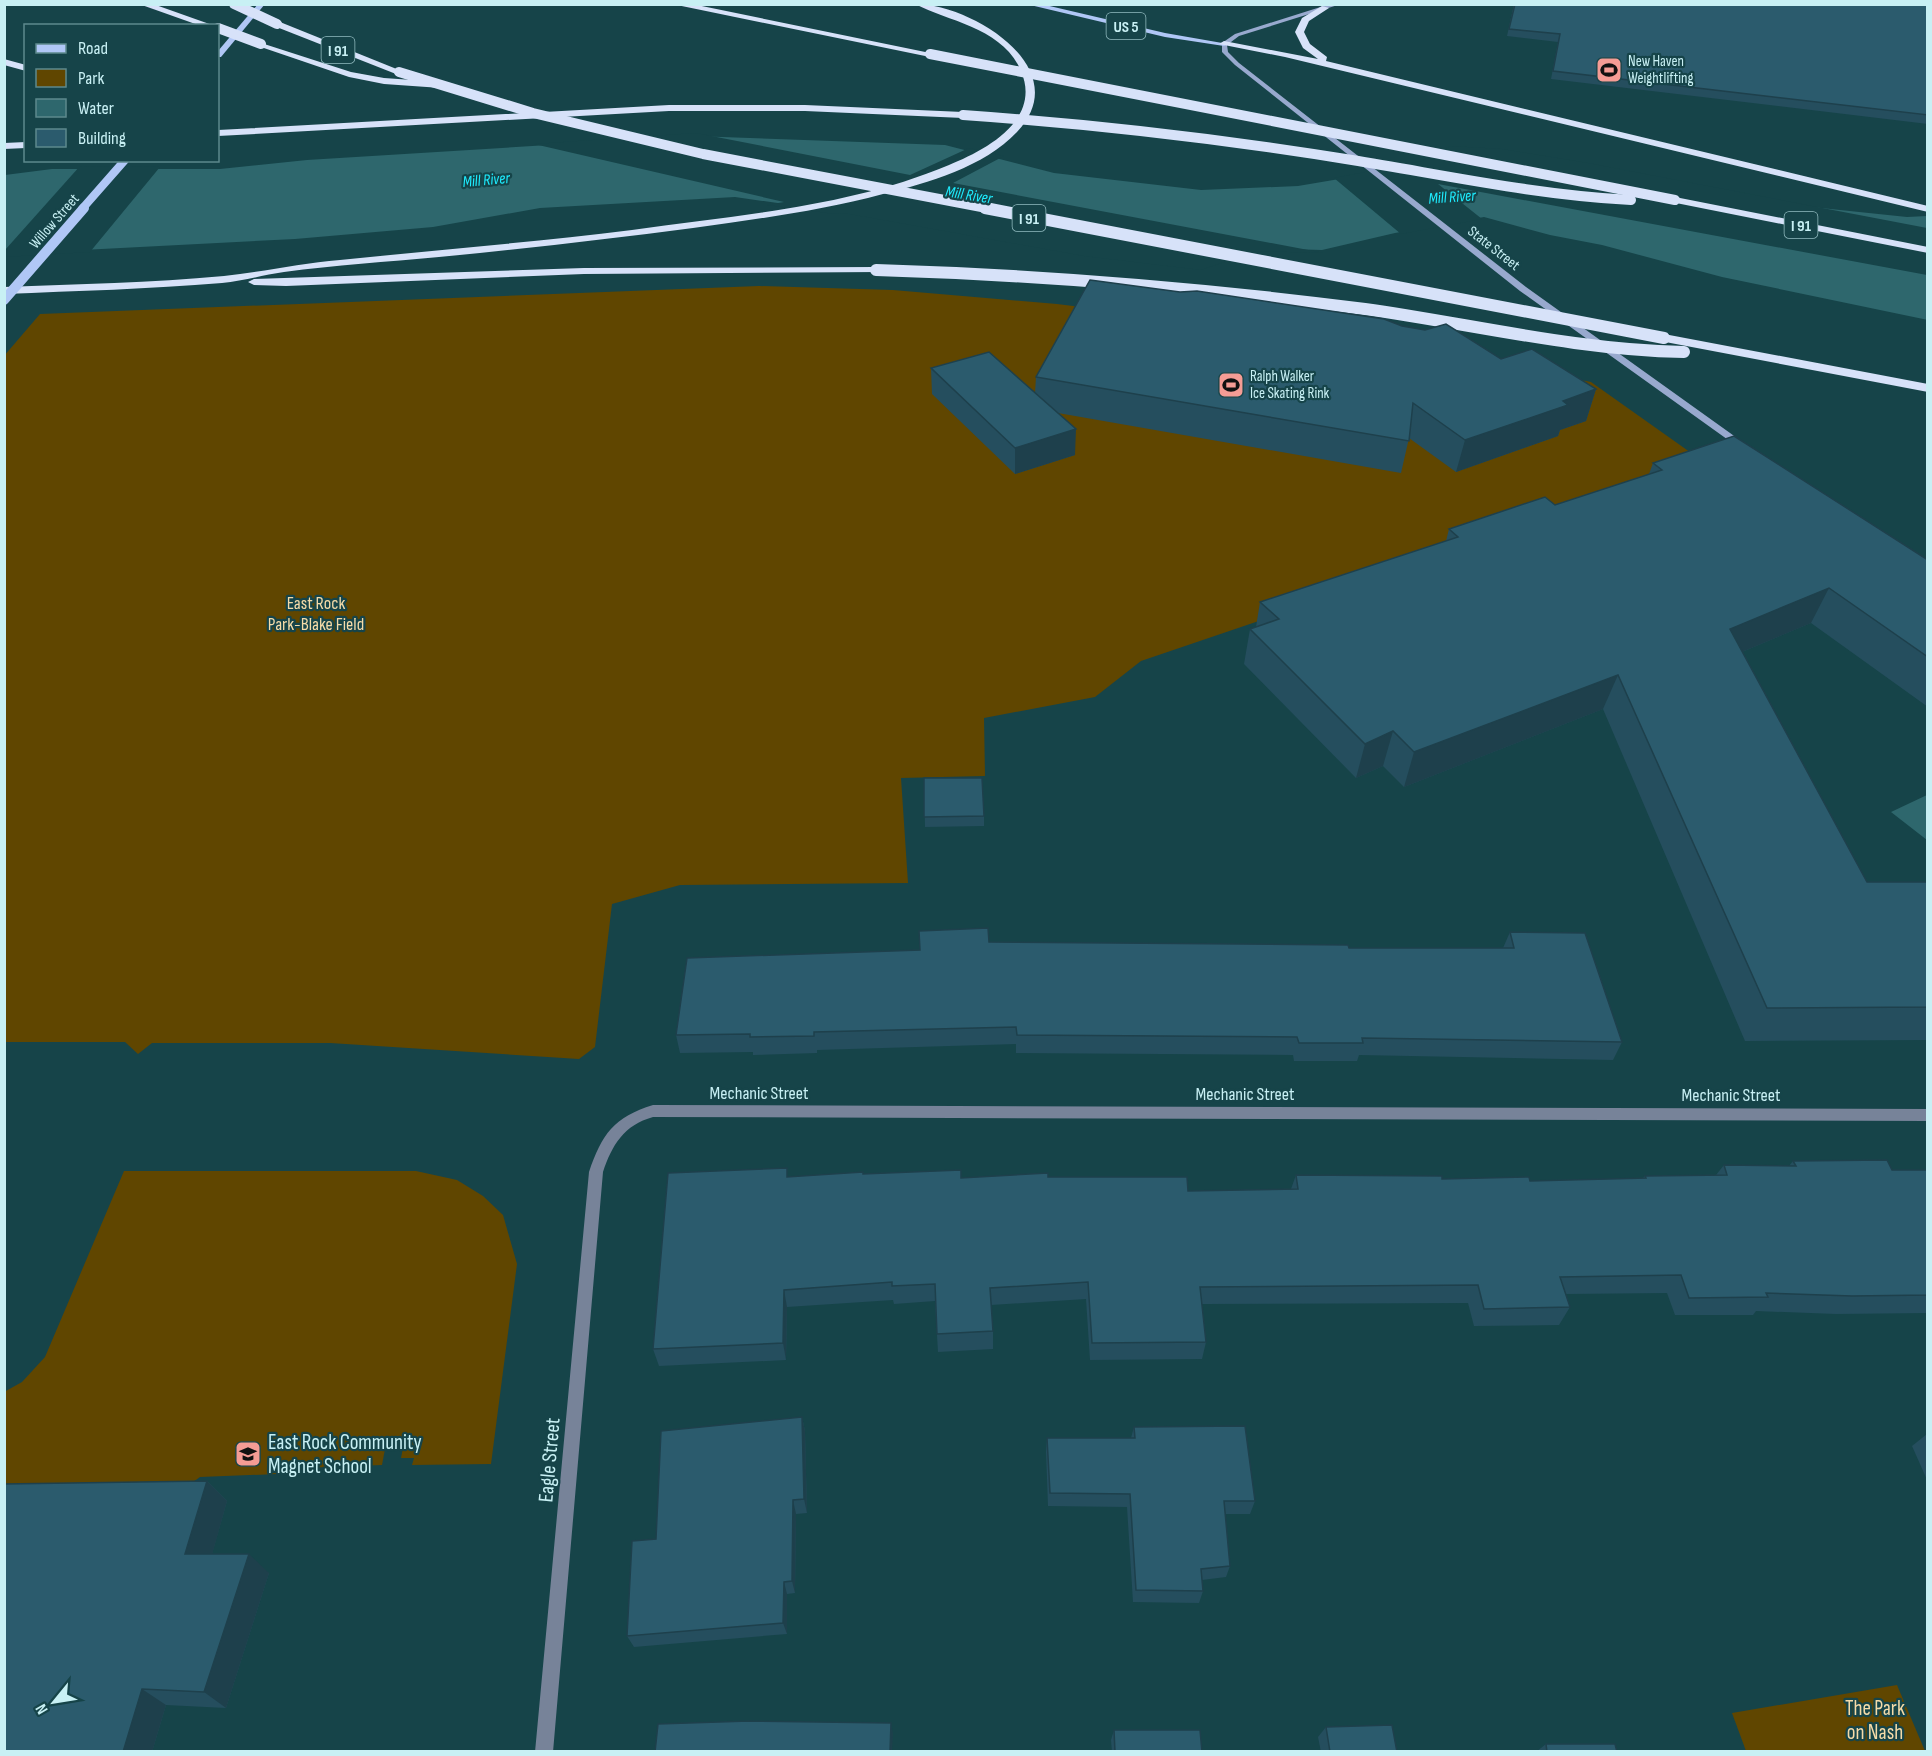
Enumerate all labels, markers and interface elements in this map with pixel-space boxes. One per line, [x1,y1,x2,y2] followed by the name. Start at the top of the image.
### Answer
[1106,13,1146,39] road number: US 5
[24,24,219,162] legend
[322,37,354,63] road number: I 91
[78,38,108,59] text: Road
[1628,52,1693,88] place label: New Haven Weightlifting
[1594,55,1624,85] sports icon: New Haven Weightlifting
[78,68,104,89] text: Park
[78,98,114,119] text: Water
[78,128,126,149] text: Building
[462,169,511,192] water label: Mill River
[944,182,994,209] water label: Mill River
[1428,186,1477,209] water label: Mill River
[25,190,84,253] street label: Willow Street
[1012,205,1046,231] road number: I 91
[1784,212,1818,238] road number: I 91
[1464,222,1524,275] street label: State Street
[1250,367,1330,403] place label: Ralph Walker Ice Skating Rink
[1216,370,1246,400] sports icon: Ralph Walker Ice Skating Rink
[268,593,364,635] park label: East Rock Park-Blake Field
[710,1083,809,1104] street label: Mechanic Street
[1196,1084,1295,1105] street label: Mechanic Street
[1682,1085,1781,1106] street label: Mechanic Street
[533,1417,566,1503] street label: Eagle Street
[268,1430,422,1479] place label: East Rock Community Magnet School
[233,1439,263,1469] school or university icon: East Rock Community Magnet School
[24,1672,84,1732] north arrow
[1845,1696,1905,1745] park label: The Park on Nash
[32,1700,53,1717] text: N

